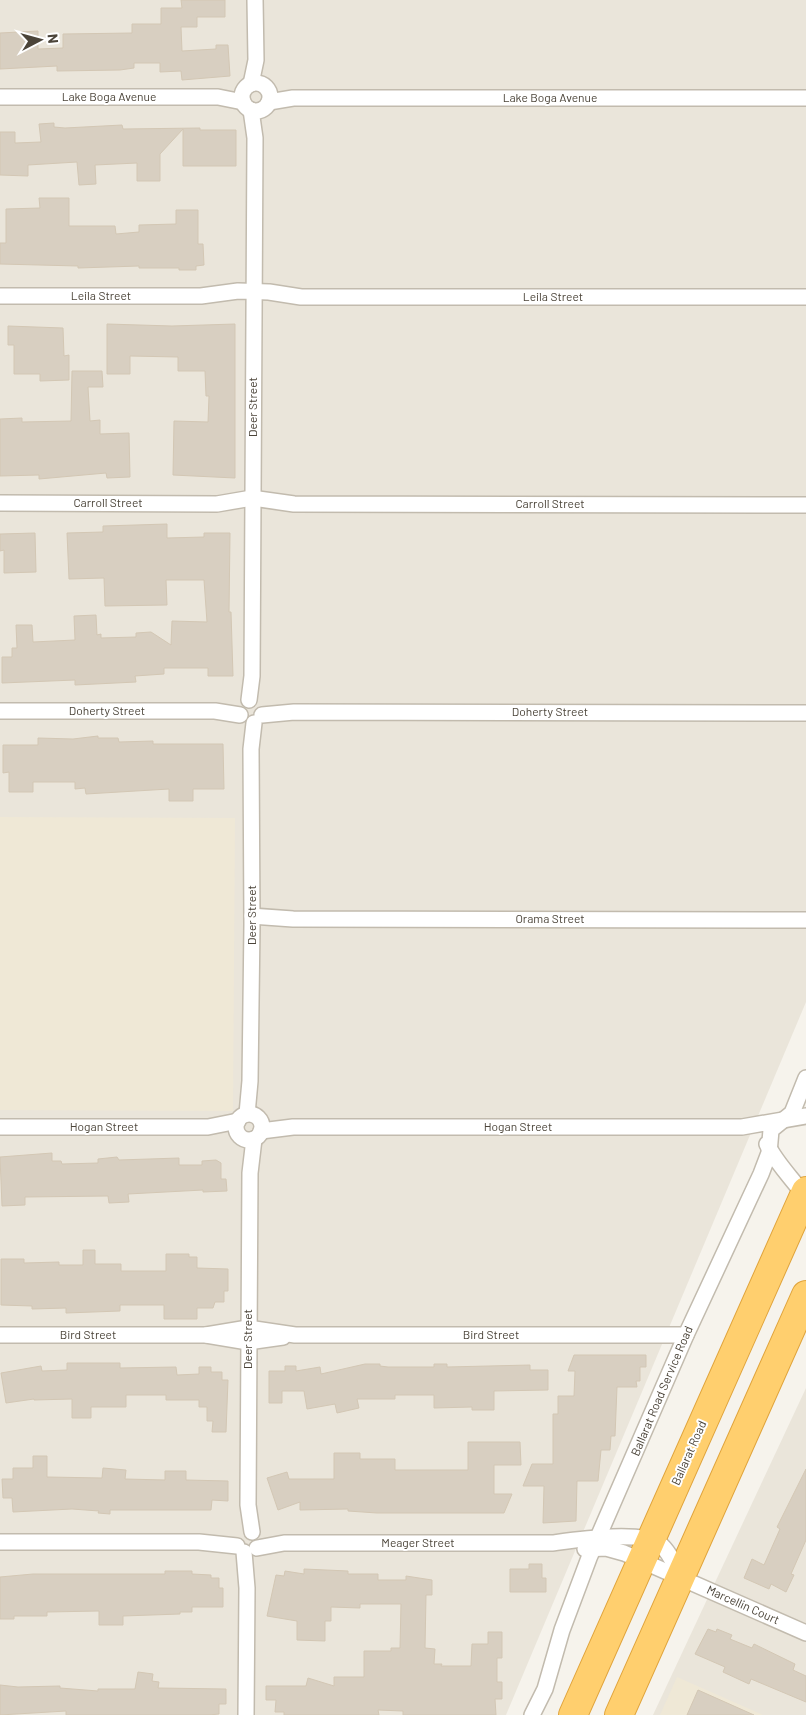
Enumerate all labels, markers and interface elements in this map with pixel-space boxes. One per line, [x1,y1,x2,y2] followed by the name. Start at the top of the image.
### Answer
[15,15,65,65] north arrow
[44,33,62,44] text: N
[62,89,156,103] street label: Lake Boga Avenue
[503,90,597,104] street label: Lake Boga Avenue
[71,288,131,302] street label: Leila Street
[523,289,583,303] street label: Leila Street
[245,377,259,437] street label: Deer Street
[73,495,143,509] street label: Carroll Street
[515,496,585,510] street label: Carroll Street
[69,703,145,717] street label: Doherty Street
[512,704,588,718] street label: Doherty Street
[244,885,258,945] street label: Deer Street
[515,911,585,925] street label: Orama Street
[70,1119,138,1133] street label: Hogan Street
[484,1119,552,1133] street label: Hogan Street
[240,1309,254,1369] street label: Deer Street
[628,1324,696,1458] street label: Ballarat Road Service Road
[60,1327,116,1341] street label: Bird Street
[463,1327,519,1341] street label: Bird Street
[668,1419,710,1487] street label: Ballarat Road
[381,1535,455,1549] street label: Meager Street
[705,1582,782,1626] street label: Marcellin Court

